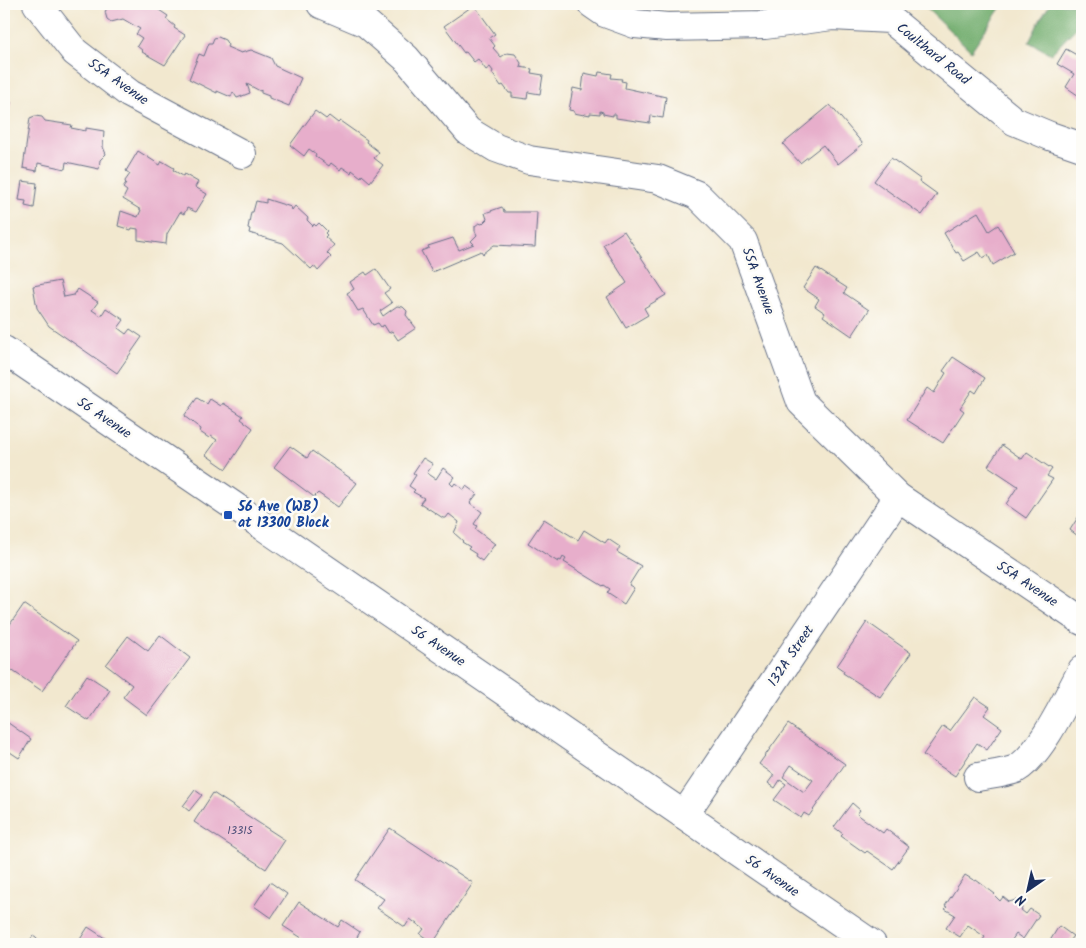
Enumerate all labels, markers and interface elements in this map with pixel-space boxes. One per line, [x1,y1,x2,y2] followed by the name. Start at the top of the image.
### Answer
[891,17,976,91] street label: Coulthard Road
[83,53,154,112] street label: 55A Avenue
[736,244,781,318] street label: 55A Avenue
[72,392,136,445] street label: 56 Avenue
[237,496,330,534] place label: 56 Ave (WB) at 13300 Block
[222,509,234,521] marker: 56 Ave (WB) at 13300 Block
[992,555,1063,613] street label: 55A Avenue
[406,620,470,673] street label: 56 Avenue
[762,620,820,691] street label: 132A Street
[227,822,254,840] house number: 13315
[740,849,804,903] street label: 56 Avenue
[1004,866,1054,916] north arrow
[1011,888,1031,912] text: N

